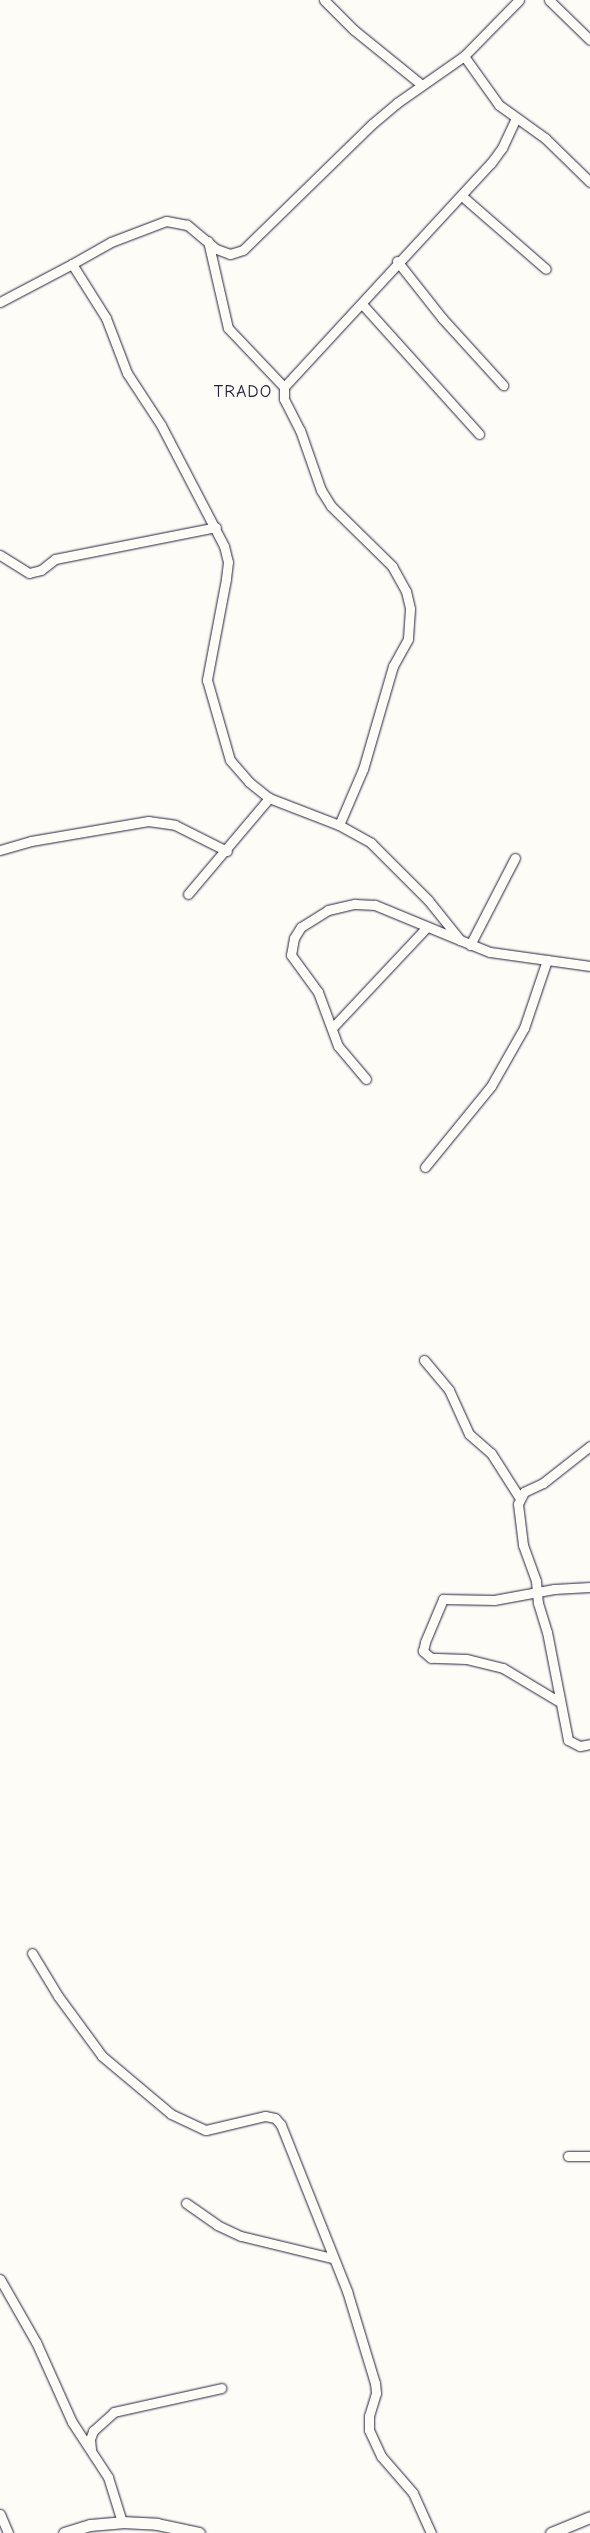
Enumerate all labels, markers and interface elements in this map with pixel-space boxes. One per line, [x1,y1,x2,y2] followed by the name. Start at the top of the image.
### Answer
[213,381,273,403] district label: TRADO

